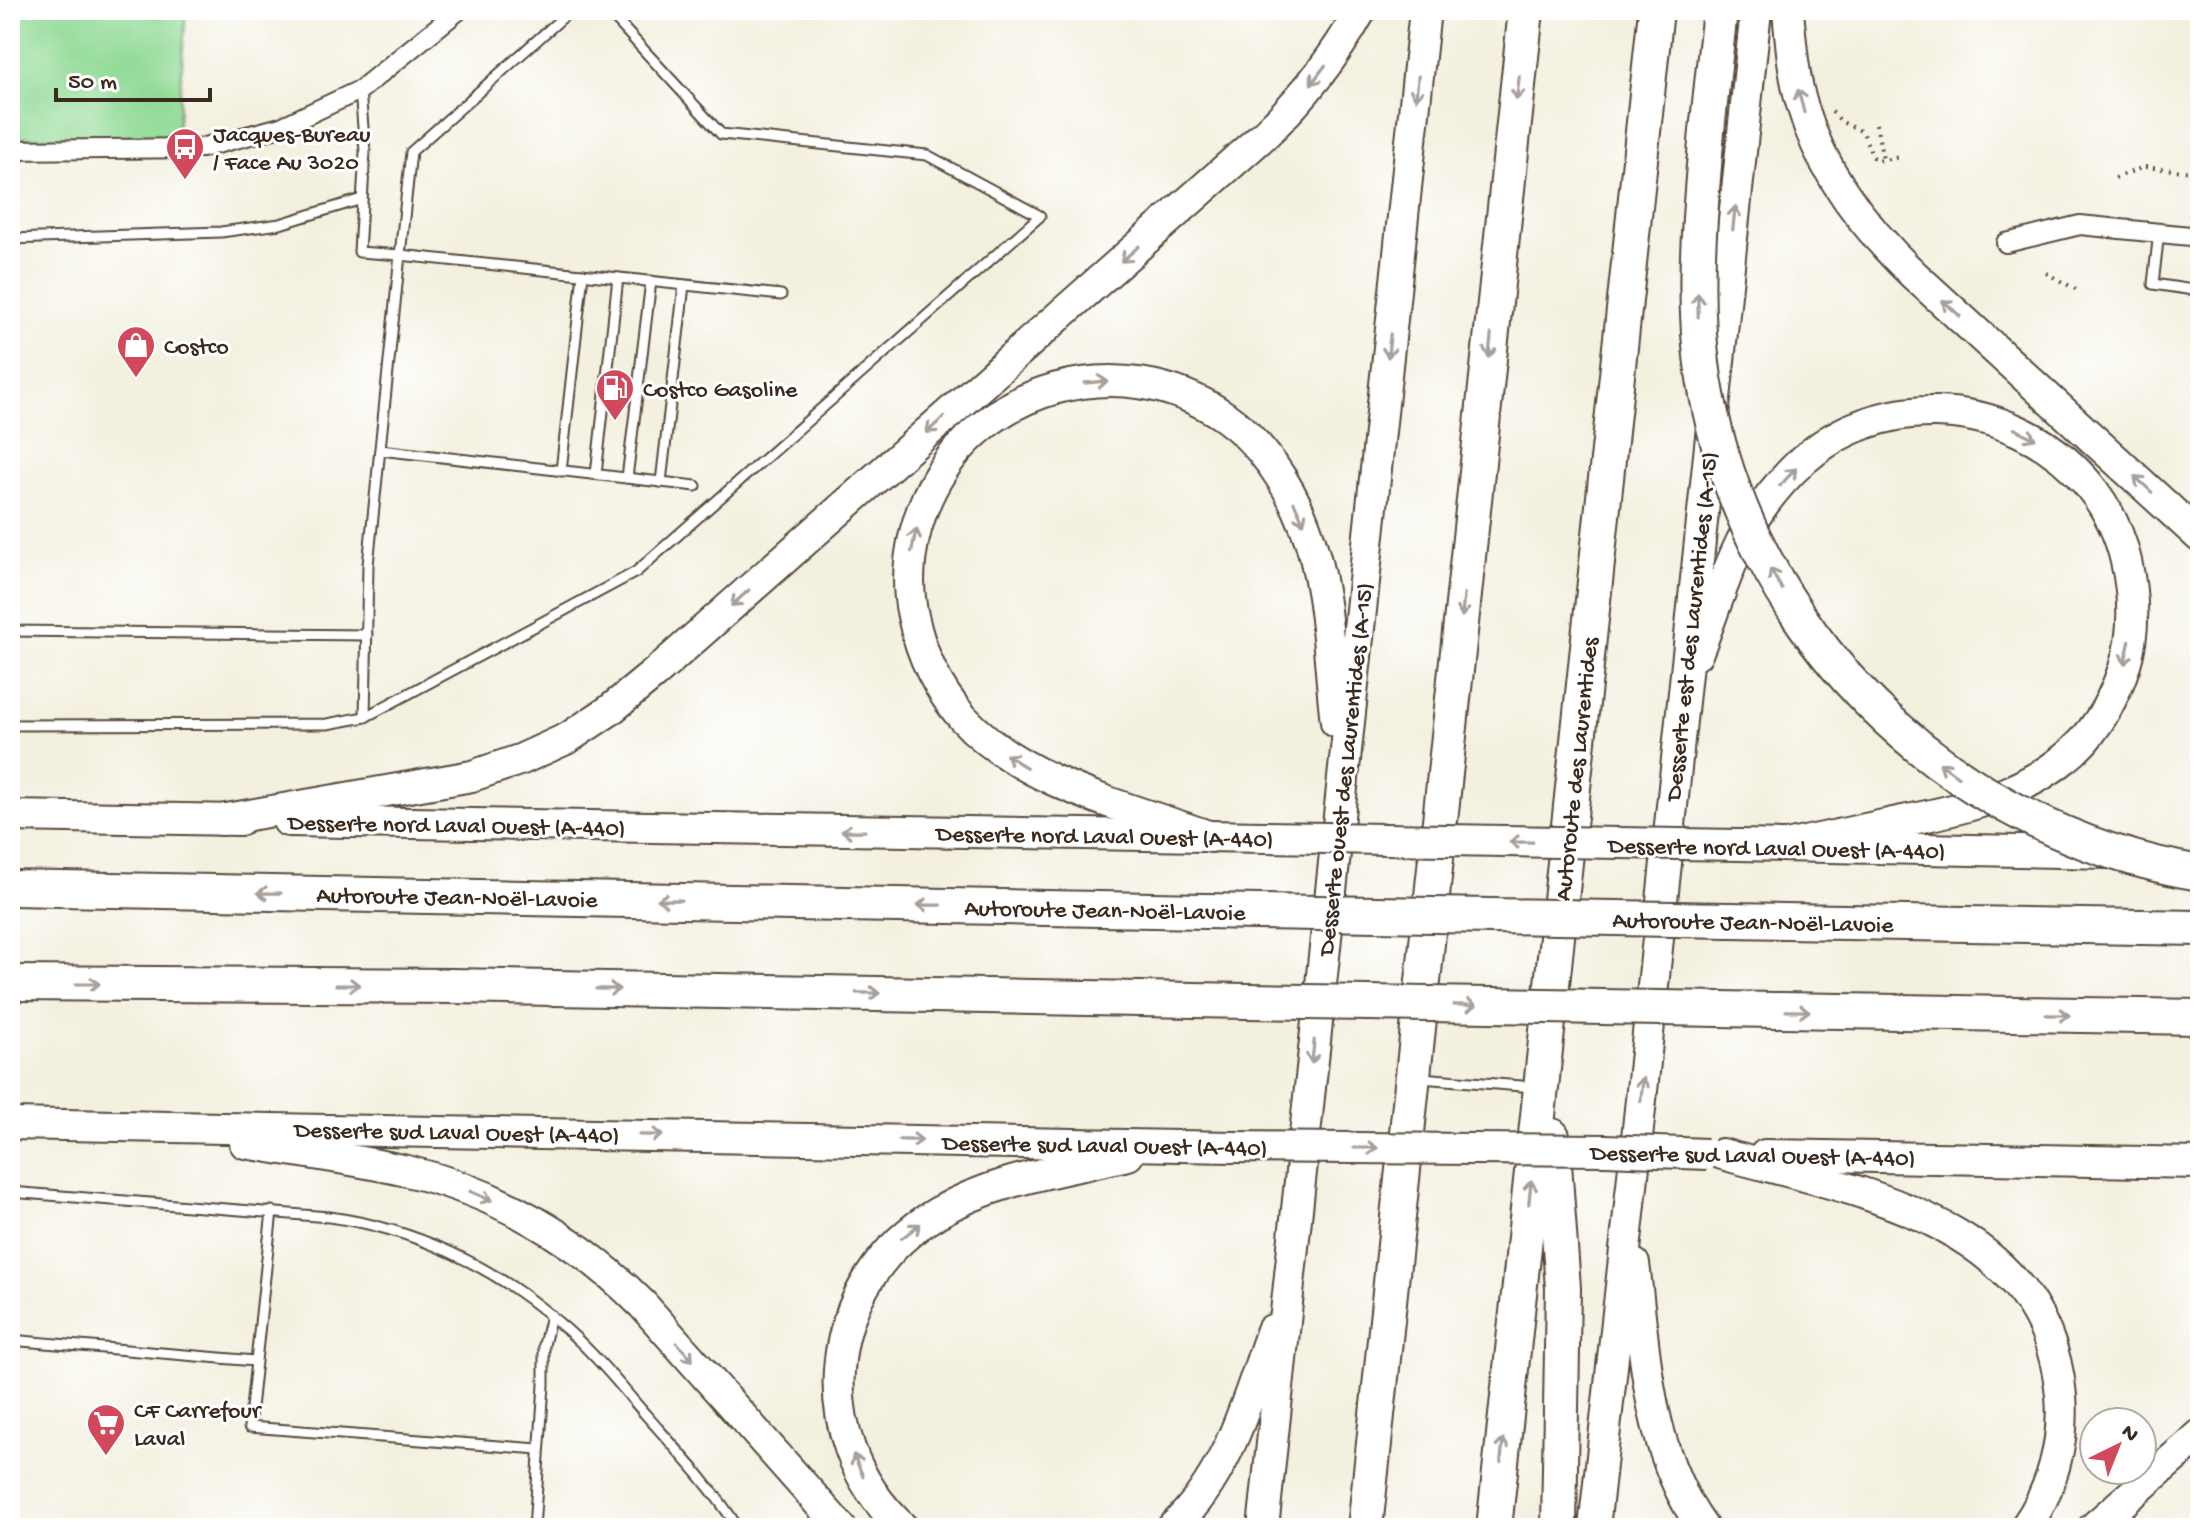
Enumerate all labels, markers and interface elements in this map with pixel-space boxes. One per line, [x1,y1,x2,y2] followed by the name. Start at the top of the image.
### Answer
[56,52,210,102] scale bar
[1310,64,1327,86] one-way arrow
[68,69,117,98] text: 50 m
[1409,74,1424,100] one-way arrow
[1510,74,1525,100] one-way arrow
[1793,88,1808,114] one-way arrow
[213,122,371,179] place label: Jacques-Bureau / Face Au 3020
[164,126,206,181] bus stop icon: Jacques-Bureau / Face Au 3020
[1726,205,1741,232] one-way arrow
[1120,244,1140,262] one-way arrow
[1690,292,1705,319] one-way arrow
[1941,300,1961,318] one-way arrow
[115,324,157,379] shop icon: Costco
[1381,332,1396,359] one-way arrow
[1482,332,1497,359] one-way arrow
[164,334,229,363] place label: Costco
[594,367,636,422] fuel station icon: Costco Gasoline
[1082,374,1109,389] one-way arrow
[643,377,798,406] place label: Costco Gasoline
[925,416,945,434] one-way arrow
[2013,427,2037,442] one-way arrow
[1660,450,1726,805] street label: Desserte est des Laurentides (A-15)
[1778,468,1797,487] one-way arrow
[2133,475,2153,493] one-way arrow
[1292,501,1307,525] one-way arrow
[907,528,922,554] one-way arrow
[1768,567,1784,590] one-way arrow
[1313,581,1382,959] street label: Desserte ouest des Laurentides (A-15)
[730,588,751,607] one-way arrow
[1455,591,1470,618] one-way arrow
[1550,635,1607,902] street label: Autoroute des Laurentides
[2119,639,2134,665] one-way arrow
[1005,753,1028,769] one-way arrow
[1939,762,1960,779] one-way arrow
[286,810,626,845] street label: Desserte nord Laval Ouest (A-440)
[934,821,1274,856] street label: Desserte nord Laval Ouest (A-440)
[840,823,867,839] one-way arrow
[1606,833,1946,868] street label: Desserte nord Laval Ouest (A-440)
[1508,834,1535,850] one-way arrow
[316,883,598,916] street label: Autoroute Jean-Noël-Lavoie
[256,885,283,900] one-way arrow
[656,892,683,908] one-way arrow
[964,896,1246,929] street label: Autoroute Jean-Noël-Lavoie
[916,897,943,913] one-way arrow
[1612,908,1894,941] street label: Autoroute Jean-Noël-Lavoie
[74,976,101,992] one-way arrow
[334,978,361,993] one-way arrow
[594,981,621,997] one-way arrow
[854,985,881,1001] one-way arrow
[1451,997,1478,1013] one-way arrow
[1784,1003,1811,1018] one-way arrow
[2044,1007,2071,1023] one-way arrow
[1306,1038,1321,1065] one-way arrow
[1635,1077,1650,1103] one-way arrow
[292,1117,620,1152] street label: Desserte sud Laval Ouest (A-440)
[637,1127,664,1142] one-way arrow
[940,1130,1268,1165] street label: Desserte sud Laval Ouest (A-440)
[897,1132,924,1147] one-way arrow
[1352,1140,1379,1156] one-way arrow
[1588,1140,1916,1175] street label: Desserte sud Laval Ouest (A-440)
[1522,1179,1537,1206] one-way arrow
[468,1189,493,1204] one-way arrow
[901,1223,922,1241] one-way arrow
[676,1341,694,1361] one-way arrow
[134,1398,263,1455] place label: CF Carrefour Laval
[85,1402,127,1457] supermarket icon: CF Carrefour Laval
[2078,1406,2158,1486] north arrow
[2115,1420,2143,1449] text: N
[1495,1437,1510,1464] one-way arrow
[849,1453,864,1478] one-way arrow

